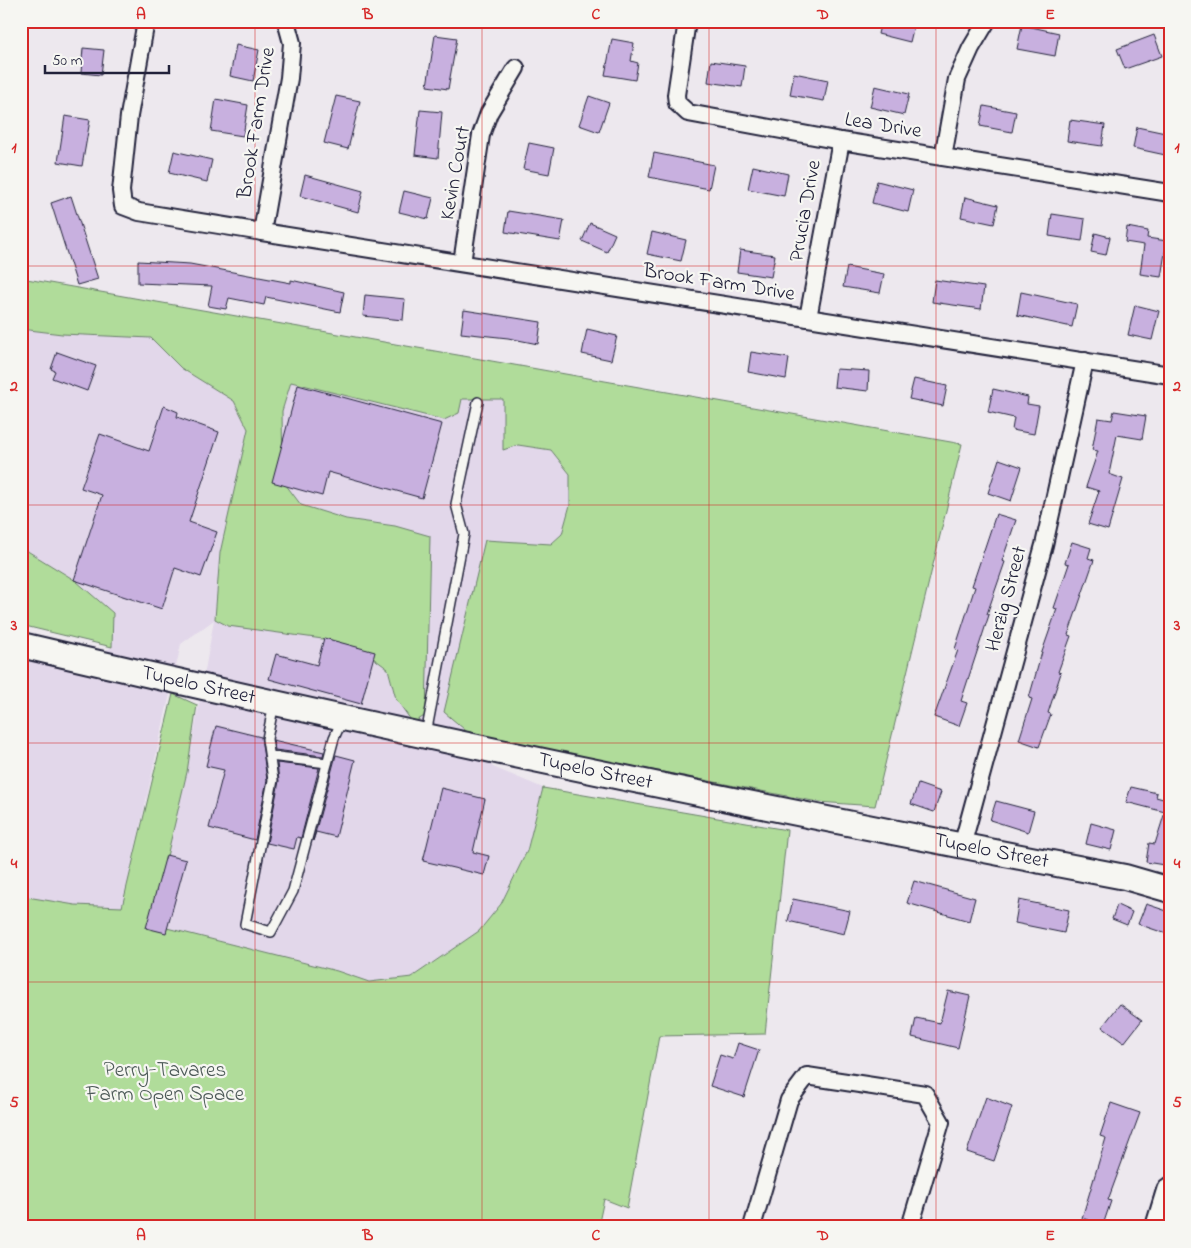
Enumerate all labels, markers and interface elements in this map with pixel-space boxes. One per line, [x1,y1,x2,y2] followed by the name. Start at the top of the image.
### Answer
[136,3,146,27] text: A
[362,3,374,27] text: B
[592,3,601,27] text: C
[816,3,829,27] text: D
[1045,3,1055,27] text: E
[45,42,169,74] scale bar
[230,44,284,202] street label: Brook Farm Drive
[52,50,83,72] text: 50 m
[842,105,924,147] street label: Lea Drive
[433,124,479,222] street label: Kevin Court
[11,136,17,160] text: 1
[1174,136,1180,160] text: 1
[782,157,830,264] street label: Prucia Drive
[640,256,798,310] street label: Brook Farm Drive
[9,375,18,399] text: 2
[1172,375,1181,399] text: 2
[978,543,1037,656] street label: Herzig Street
[10,614,18,638] text: 3
[1173,614,1181,638] text: 3
[138,658,258,713] street label: Tupelo Street
[535,745,655,798] street label: Tupelo Street
[931,826,1051,877] street label: Tupelo Street
[10,852,18,876] text: 4
[1173,852,1181,876] text: 4
[85,1056,245,1110] park label: Perry-Tavares Farm Open Space
[9,1091,19,1115] text: 5
[1172,1091,1182,1115] text: 5
[136,1224,146,1248] text: A
[362,1224,374,1248] text: B
[592,1224,601,1248] text: C
[816,1224,829,1248] text: D
[1045,1224,1055,1248] text: E

